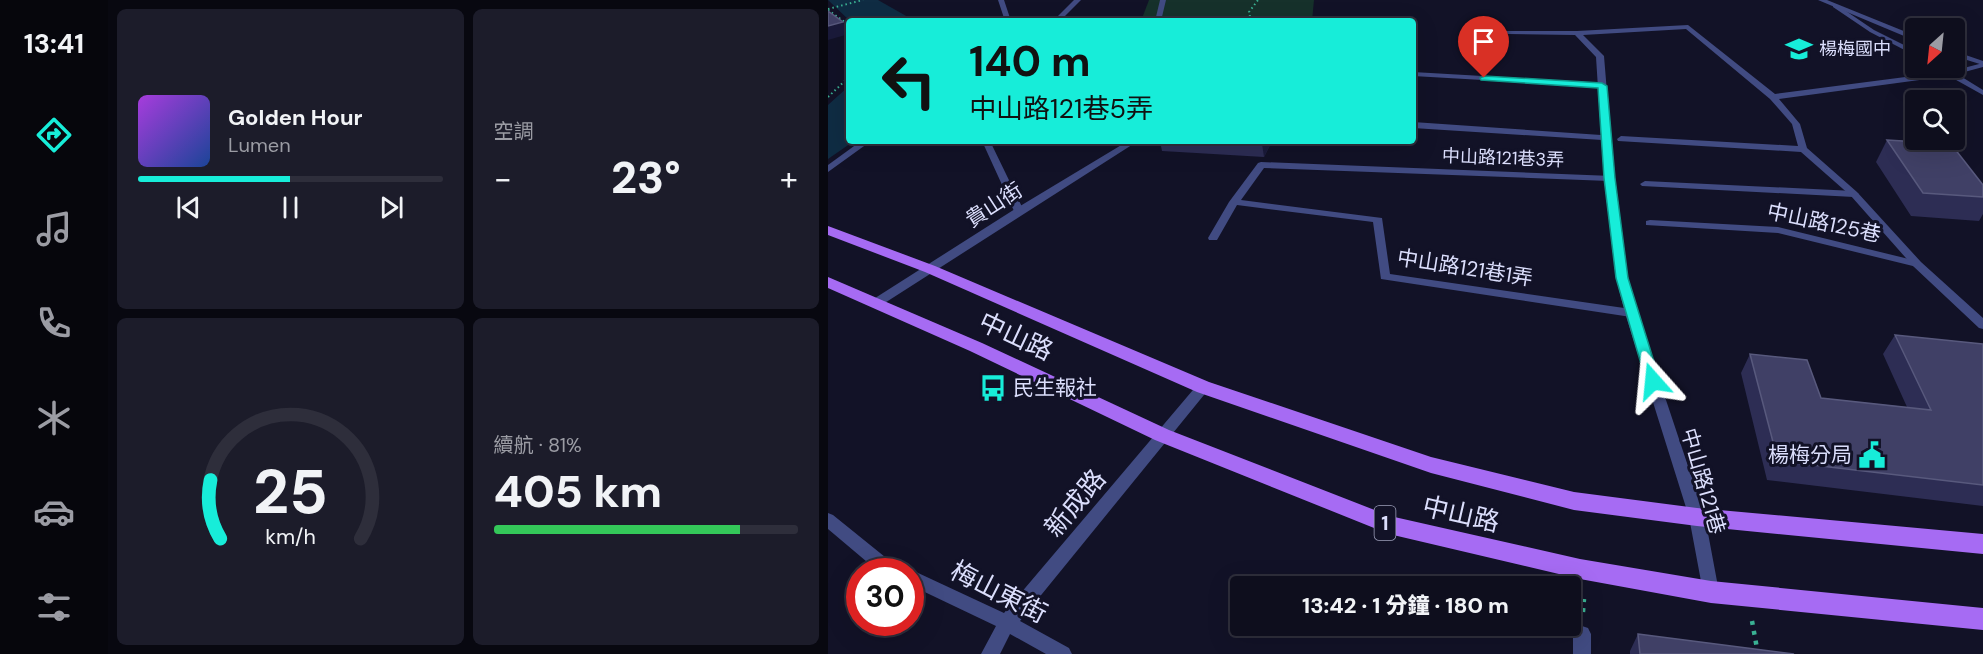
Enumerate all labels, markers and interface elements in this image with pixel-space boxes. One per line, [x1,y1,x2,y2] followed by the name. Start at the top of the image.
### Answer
[1458,16,1509,78] pin
[1905,18,1965,78] north arrow
[1905,18,1965,150] map controls
[1467,25,1500,58] icon: arrive
[24,26,84,61] text: 13:41
[969,34,1091,89] text: 140 m
[1784,34,1814,64] school or university icon: 楊梅國中
[1819,37,1891,61] place label: 楊梅國中
[870,42,948,120] icon: left
[1905,90,1965,150] button: search
[969,91,1153,126] text: 中山路121巷5弄
[228,103,363,132] text: Golden Hour
[33,114,75,156] icon: directions
[494,118,534,144] text: 空調
[228,132,291,158] text: Lumen
[1441,144,1565,172] street label: 中山路121巷3弄
[611,148,681,207] text: 23°
[494,157,512,200] text: −
[780,157,798,200] text: +
[960,176,1028,234] street label: 貴山街
[172,191,205,224] icon: previous
[274,191,307,224] icon: pause
[375,191,408,224] icon: next
[1765,197,1883,249] street label: 中山路125巷
[33,208,75,250] icon: music
[1395,243,1535,293] street label: 中山路121巷1弄
[33,302,75,344] icon: phone
[973,304,1059,368] street label: 中山路
[1621,349,1685,413] position arrow
[978,373,1008,403] bus stop icon: 民生報社
[1013,374,1097,402] place label: 民生報社
[33,397,75,439] icon: climate
[1674,425,1732,537] street label: 中山路121巷
[494,432,582,458] text: 續航 · 81%
[1857,440,1887,470] public building icon: 楊梅分局
[1768,441,1852,469] place label: 楊梅分局
[253,451,328,532] text: 25
[494,462,662,521] text: 405 km
[1037,462,1113,544] street label: 新成路
[1419,489,1503,539] street label: 中山路
[33,491,75,533] icon: car
[1374,506,1396,540] road number: 1
[265,523,316,551] text: km/h
[945,553,1053,631] street label: 梅山東街
[846,558,924,636] speed limit sign: 30
[33,586,75,628] icon: filters
[1302,591,1509,620] text: 13:42 · 1 分鐘 · 180 m

